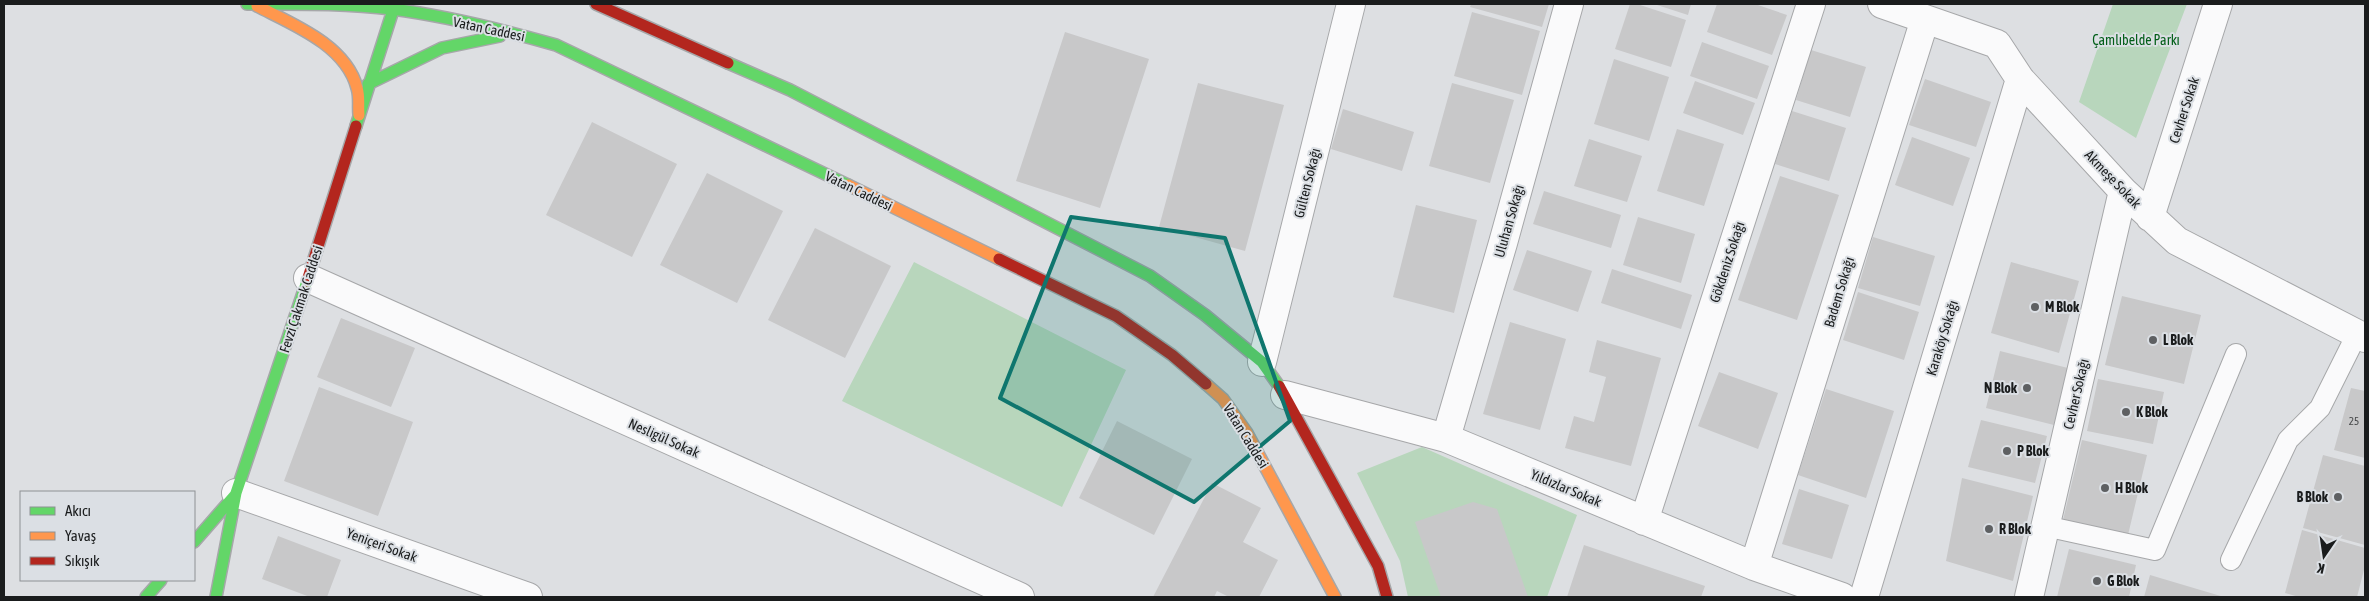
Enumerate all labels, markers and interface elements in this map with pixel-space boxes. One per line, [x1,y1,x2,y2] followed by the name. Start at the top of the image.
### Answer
[452,14,526,44] street label: Vatan Caddesi
[2092,32,2180,48] park label: Çamlıbelde Parkı
[2166,75,2202,145] street label: Cevher Sokak
[1291,147,1323,219] street label: Gülten Sokağı
[2082,147,2144,211] street label: Akmeşe Sokak
[823,168,895,214] street label: Vatan Caddesi
[1491,183,1527,259] street label: Uluhan Sokağı
[1706,219,1748,305] street label: Gökdeniz Sokağı
[276,243,326,355] street label: Fevzi Çakmak Caddesi
[1821,255,1857,329] street label: Badem Sokağı
[1923,298,1961,378] street label: Karaköy Sokağı
[2045,299,2080,315] place label: M Blok
[2029,301,2041,313] marker: M Blok
[2163,332,2194,348] place label: L Blok
[2147,334,2159,346] marker: L Blok
[2060,357,2092,431] street label: Cevher Sokağı
[1984,380,2018,396] place label: N Blok
[2021,382,2033,394] marker: N Blok
[1220,401,1272,471] street label: Vatan Caddesi
[2136,404,2169,420] place label: K Blok
[2120,406,2132,418] marker: K Blok
[626,415,702,461] street label: Nesligül Sokak
[2349,415,2359,427] house number: 25
[2017,443,2050,459] place label: P Blok
[2001,445,2013,457] marker: P Blok
[1528,466,1604,510] street label: Yıldızlar Sokak
[2115,480,2149,496] place label: H Blok
[2099,482,2111,494] marker: H Blok
[2297,489,2329,505] place label: B Blok
[20,491,195,581] legend
[2332,491,2344,503] marker: B Blok
[65,502,91,519] text: Akıcı
[1999,521,2032,537] place label: R Blok
[1983,523,1995,535] marker: R Blok
[345,525,419,565] street label: Yeniçeri Sokak
[65,527,96,544] text: Yavaş
[2299,531,2349,581] north arrow
[65,552,100,569] text: Sıkışık
[2316,560,2326,577] text: K
[2107,573,2140,589] place label: G Blok
[2091,575,2103,587] marker: G Blok

